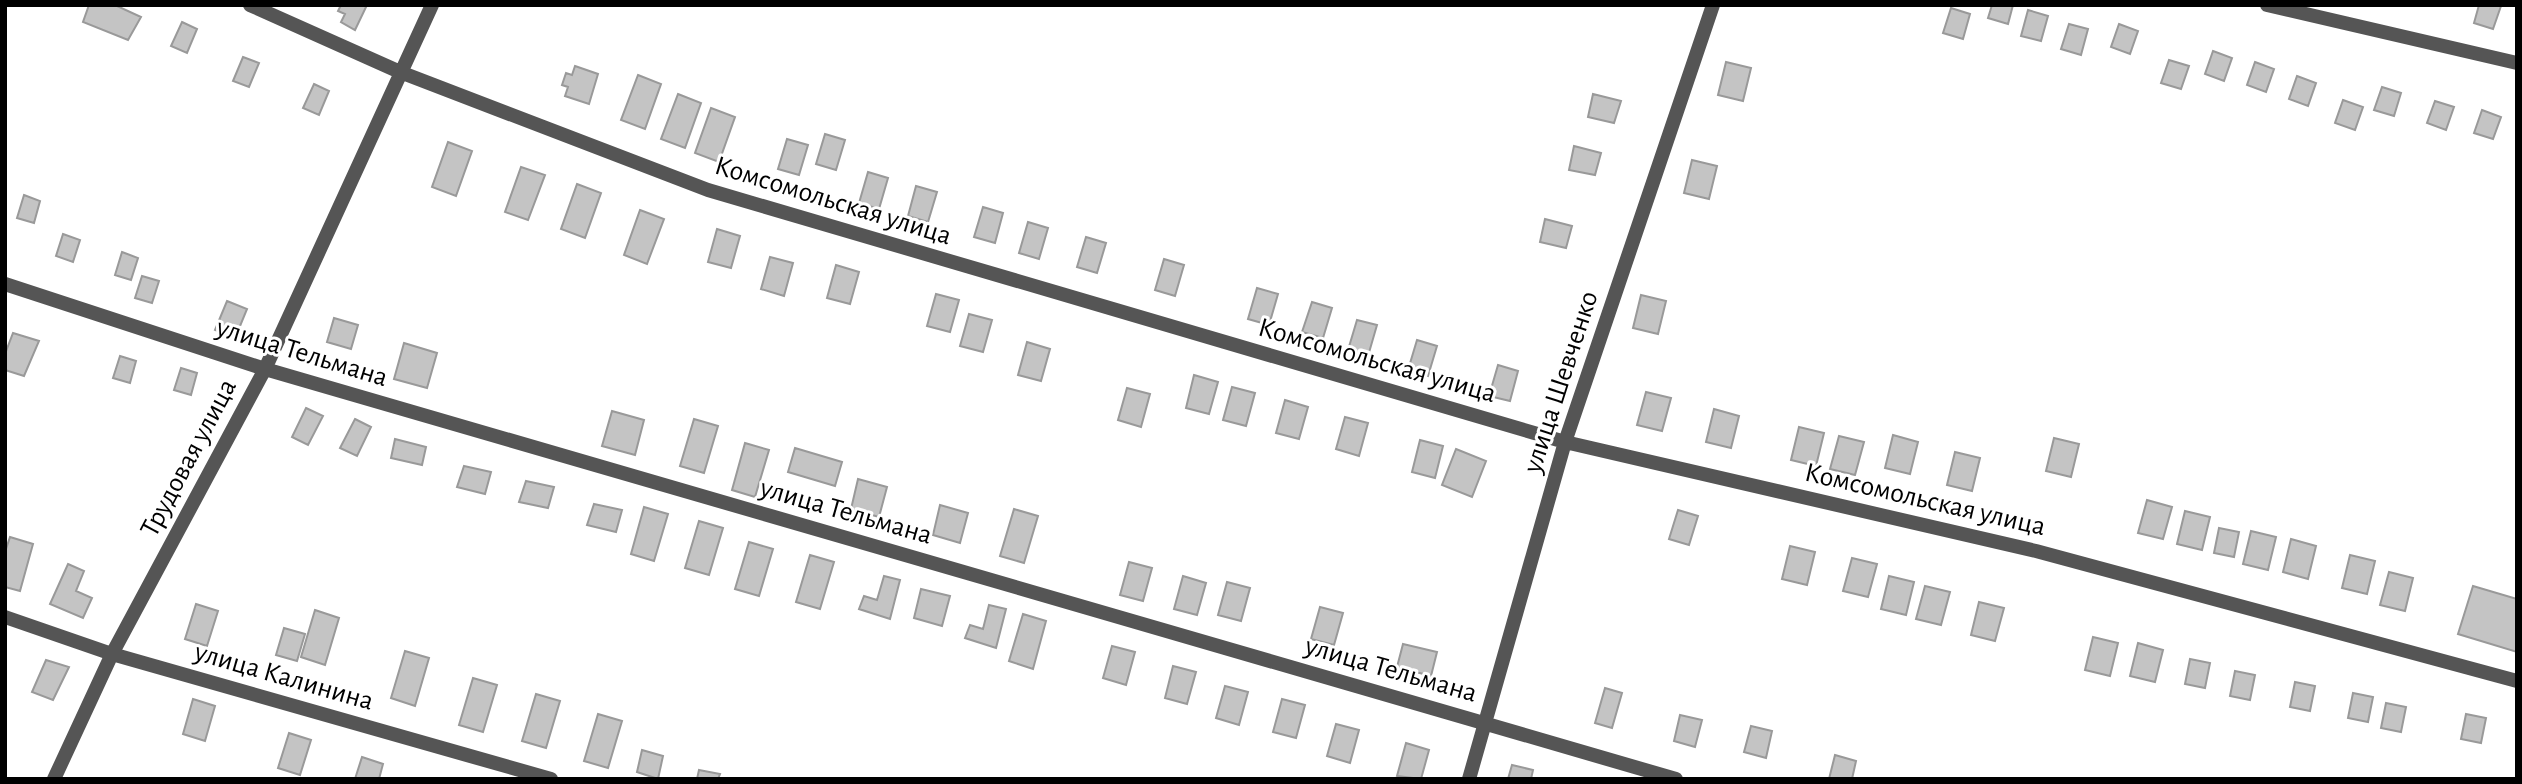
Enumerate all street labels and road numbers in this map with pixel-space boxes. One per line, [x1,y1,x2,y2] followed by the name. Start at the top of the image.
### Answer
[711,152,955,250] street label: Комсомольская улица
[1518,288,1604,477] street label: улица Шевченко
[212,313,391,392] street label: улица Тельмана
[1255,314,1499,408] street label: Комсомольская улица
[136,375,242,541] street label: Трудовая улица
[1802,459,2048,541] street label: Комсомольская улица
[756,474,935,550] street label: улица Тельмана
[1301,632,1480,708] street label: улица Тельмана
[191,638,377,716] street label: улица Калинина

